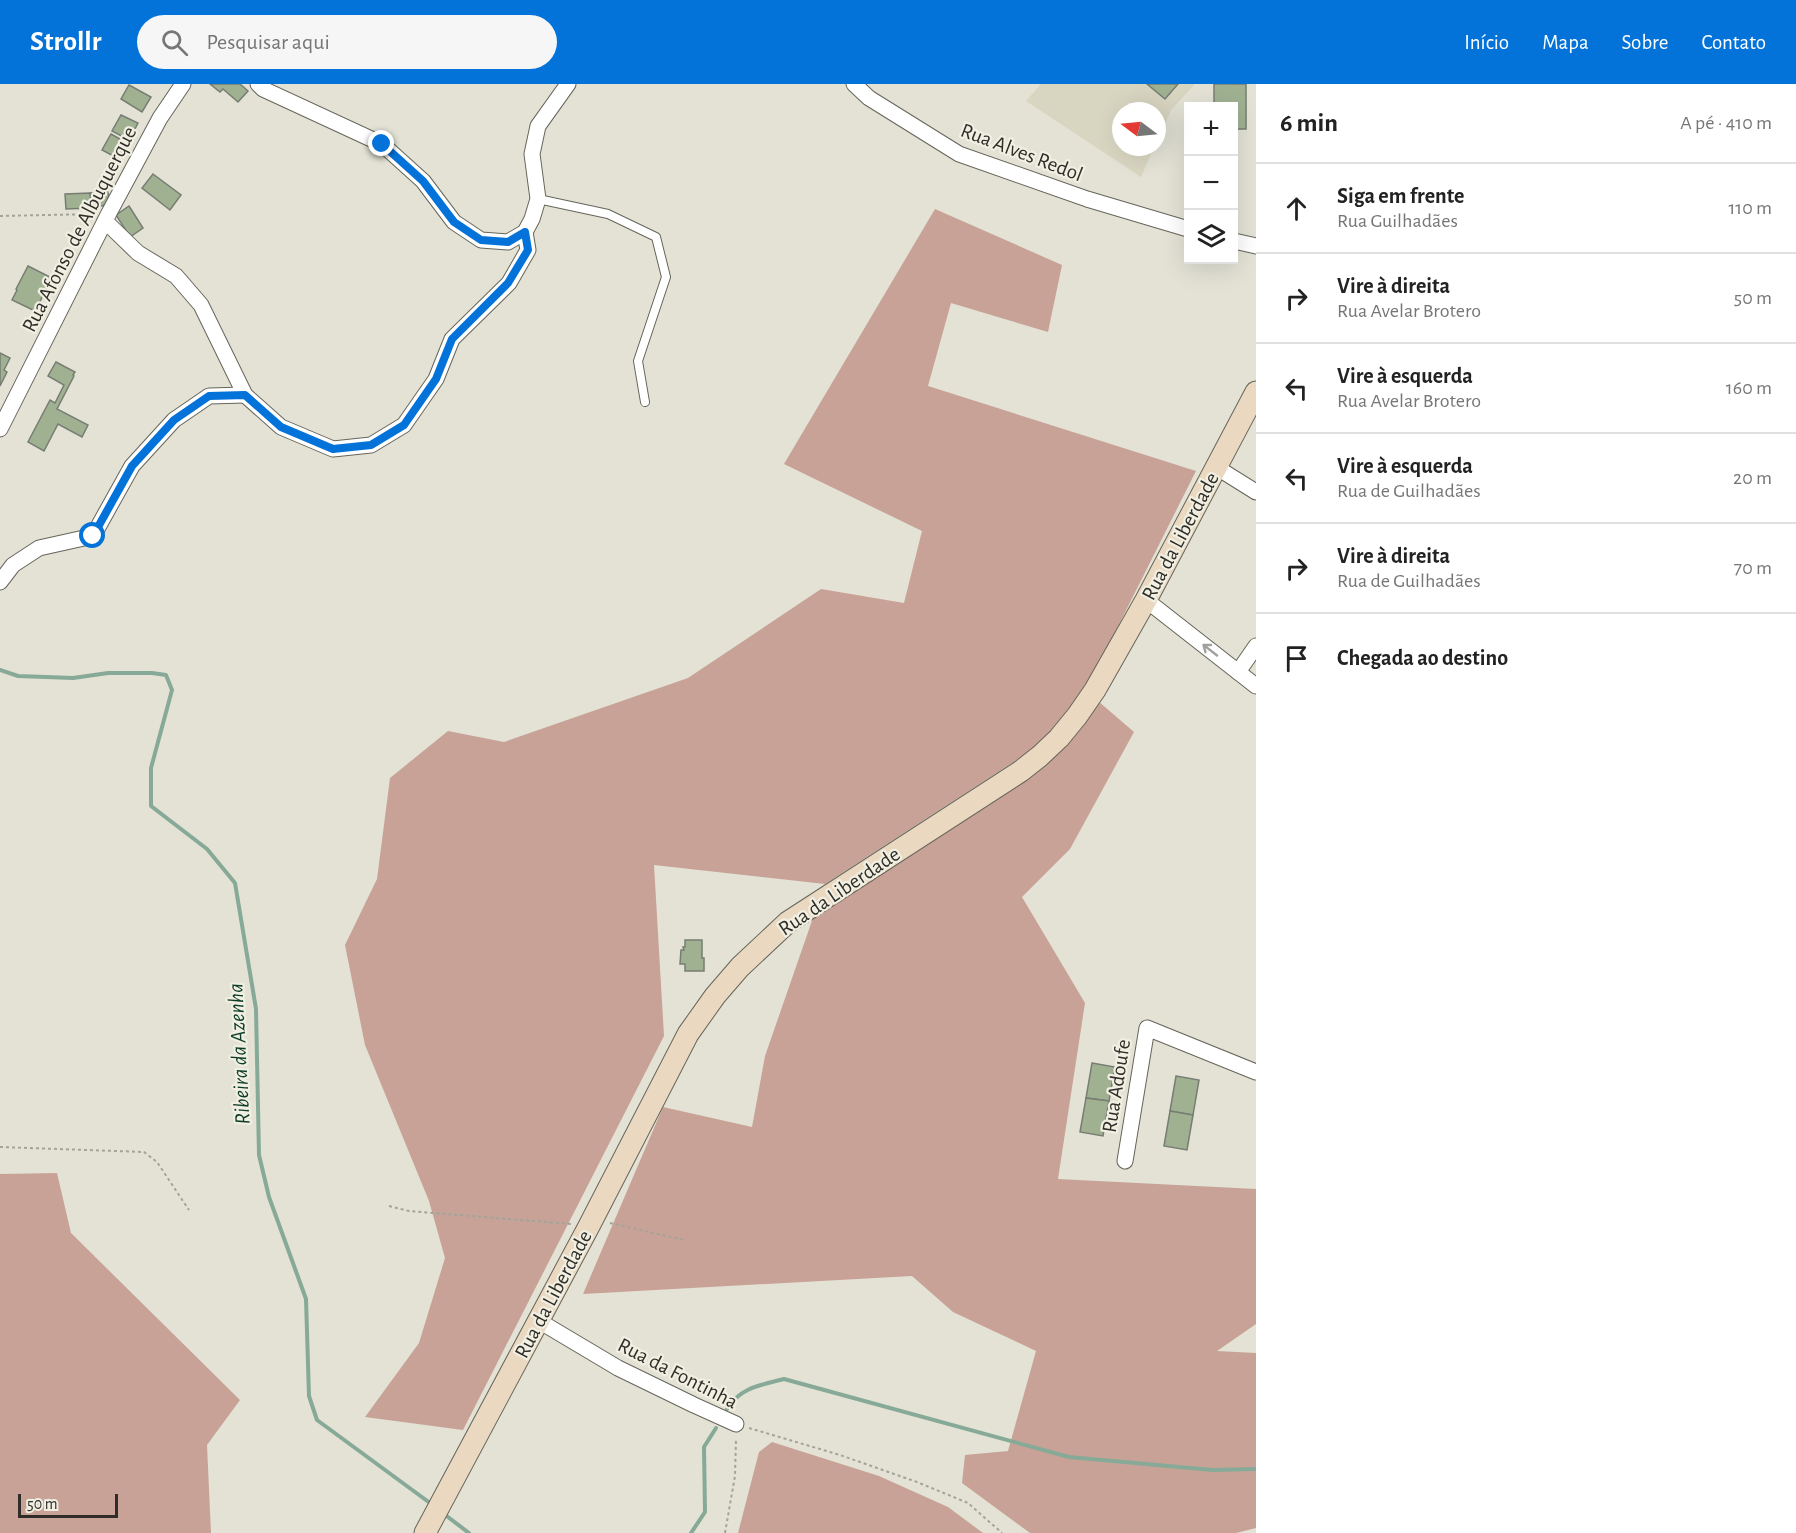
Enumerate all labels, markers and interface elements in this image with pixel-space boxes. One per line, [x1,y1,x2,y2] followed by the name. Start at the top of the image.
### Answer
[137,15,557,69] search box
[158,26,191,59] icon: search
[30,28,101,56] text: Strollr
[206,31,330,53] text: Pesquisar aqui
[1464,32,1509,53] text: Início
[1542,32,1589,53] text: Mapa
[1622,32,1668,53] text: Sobre
[1701,32,1766,53] text: Contato
[1112,102,1166,156] north arrow
[1184,102,1238,264] map controls
[1184,102,1238,156] button: +
[1280,110,1338,136] text: 6 min
[1680,113,1772,133] text: A pé · 410 m
[958,120,1086,185] street label: Rua Alves Redol
[18,123,140,335] street label: Rua Afonso de Albuquerque
[368,130,394,156] route end
[1184,156,1238,210] button: −
[1337,185,1464,207] text: Siga em frente
[1280,192,1313,225] icon: ahead
[1728,198,1772,218] text: 110 m
[1184,210,1238,264] button: layers
[1337,211,1458,231] text: Rua Guilhadães
[1337,275,1450,297] text: Vire à direita
[1280,282,1313,315] icon: right
[1734,288,1772,308] text: 50 m
[1337,301,1481,321] text: Rua Avelar Brotero
[1337,365,1473,387] text: Vire à esquerda
[1280,372,1313,405] icon: left
[1726,378,1772,398] text: 160 m
[1337,391,1481,411] text: Rua Avelar Brotero
[1337,455,1473,477] text: Vire à esquerda
[1280,462,1313,495] icon: left
[1733,468,1772,488] text: 20 m
[1138,469,1223,604] street label: Rua da Liberdade
[1337,481,1481,501] text: Rua de Guilhadães
[79,522,105,548] route start
[1337,545,1450,567] text: Vire à direita
[1280,552,1313,585] icon: right
[1734,558,1772,578] text: 70 m
[1337,571,1481,591] text: Rua de Guilhadães
[1280,642,1313,675] icon: arrive
[1202,644,1218,657] one-way arrow
[1337,647,1508,669] text: Chegada ao destino
[775,843,904,940] street label: Rua da Liberdade
[224,983,254,1125] water label: Ribeira da Azenha
[1099,1038,1134,1134] street label: Rua Adoufe
[511,1227,596,1362] street label: Rua da Liberdade
[614,1334,741,1413] street label: Rua da Fontinha
[18,1491,118,1518] scale bar
[27,1496,58,1512] text: 50 m

